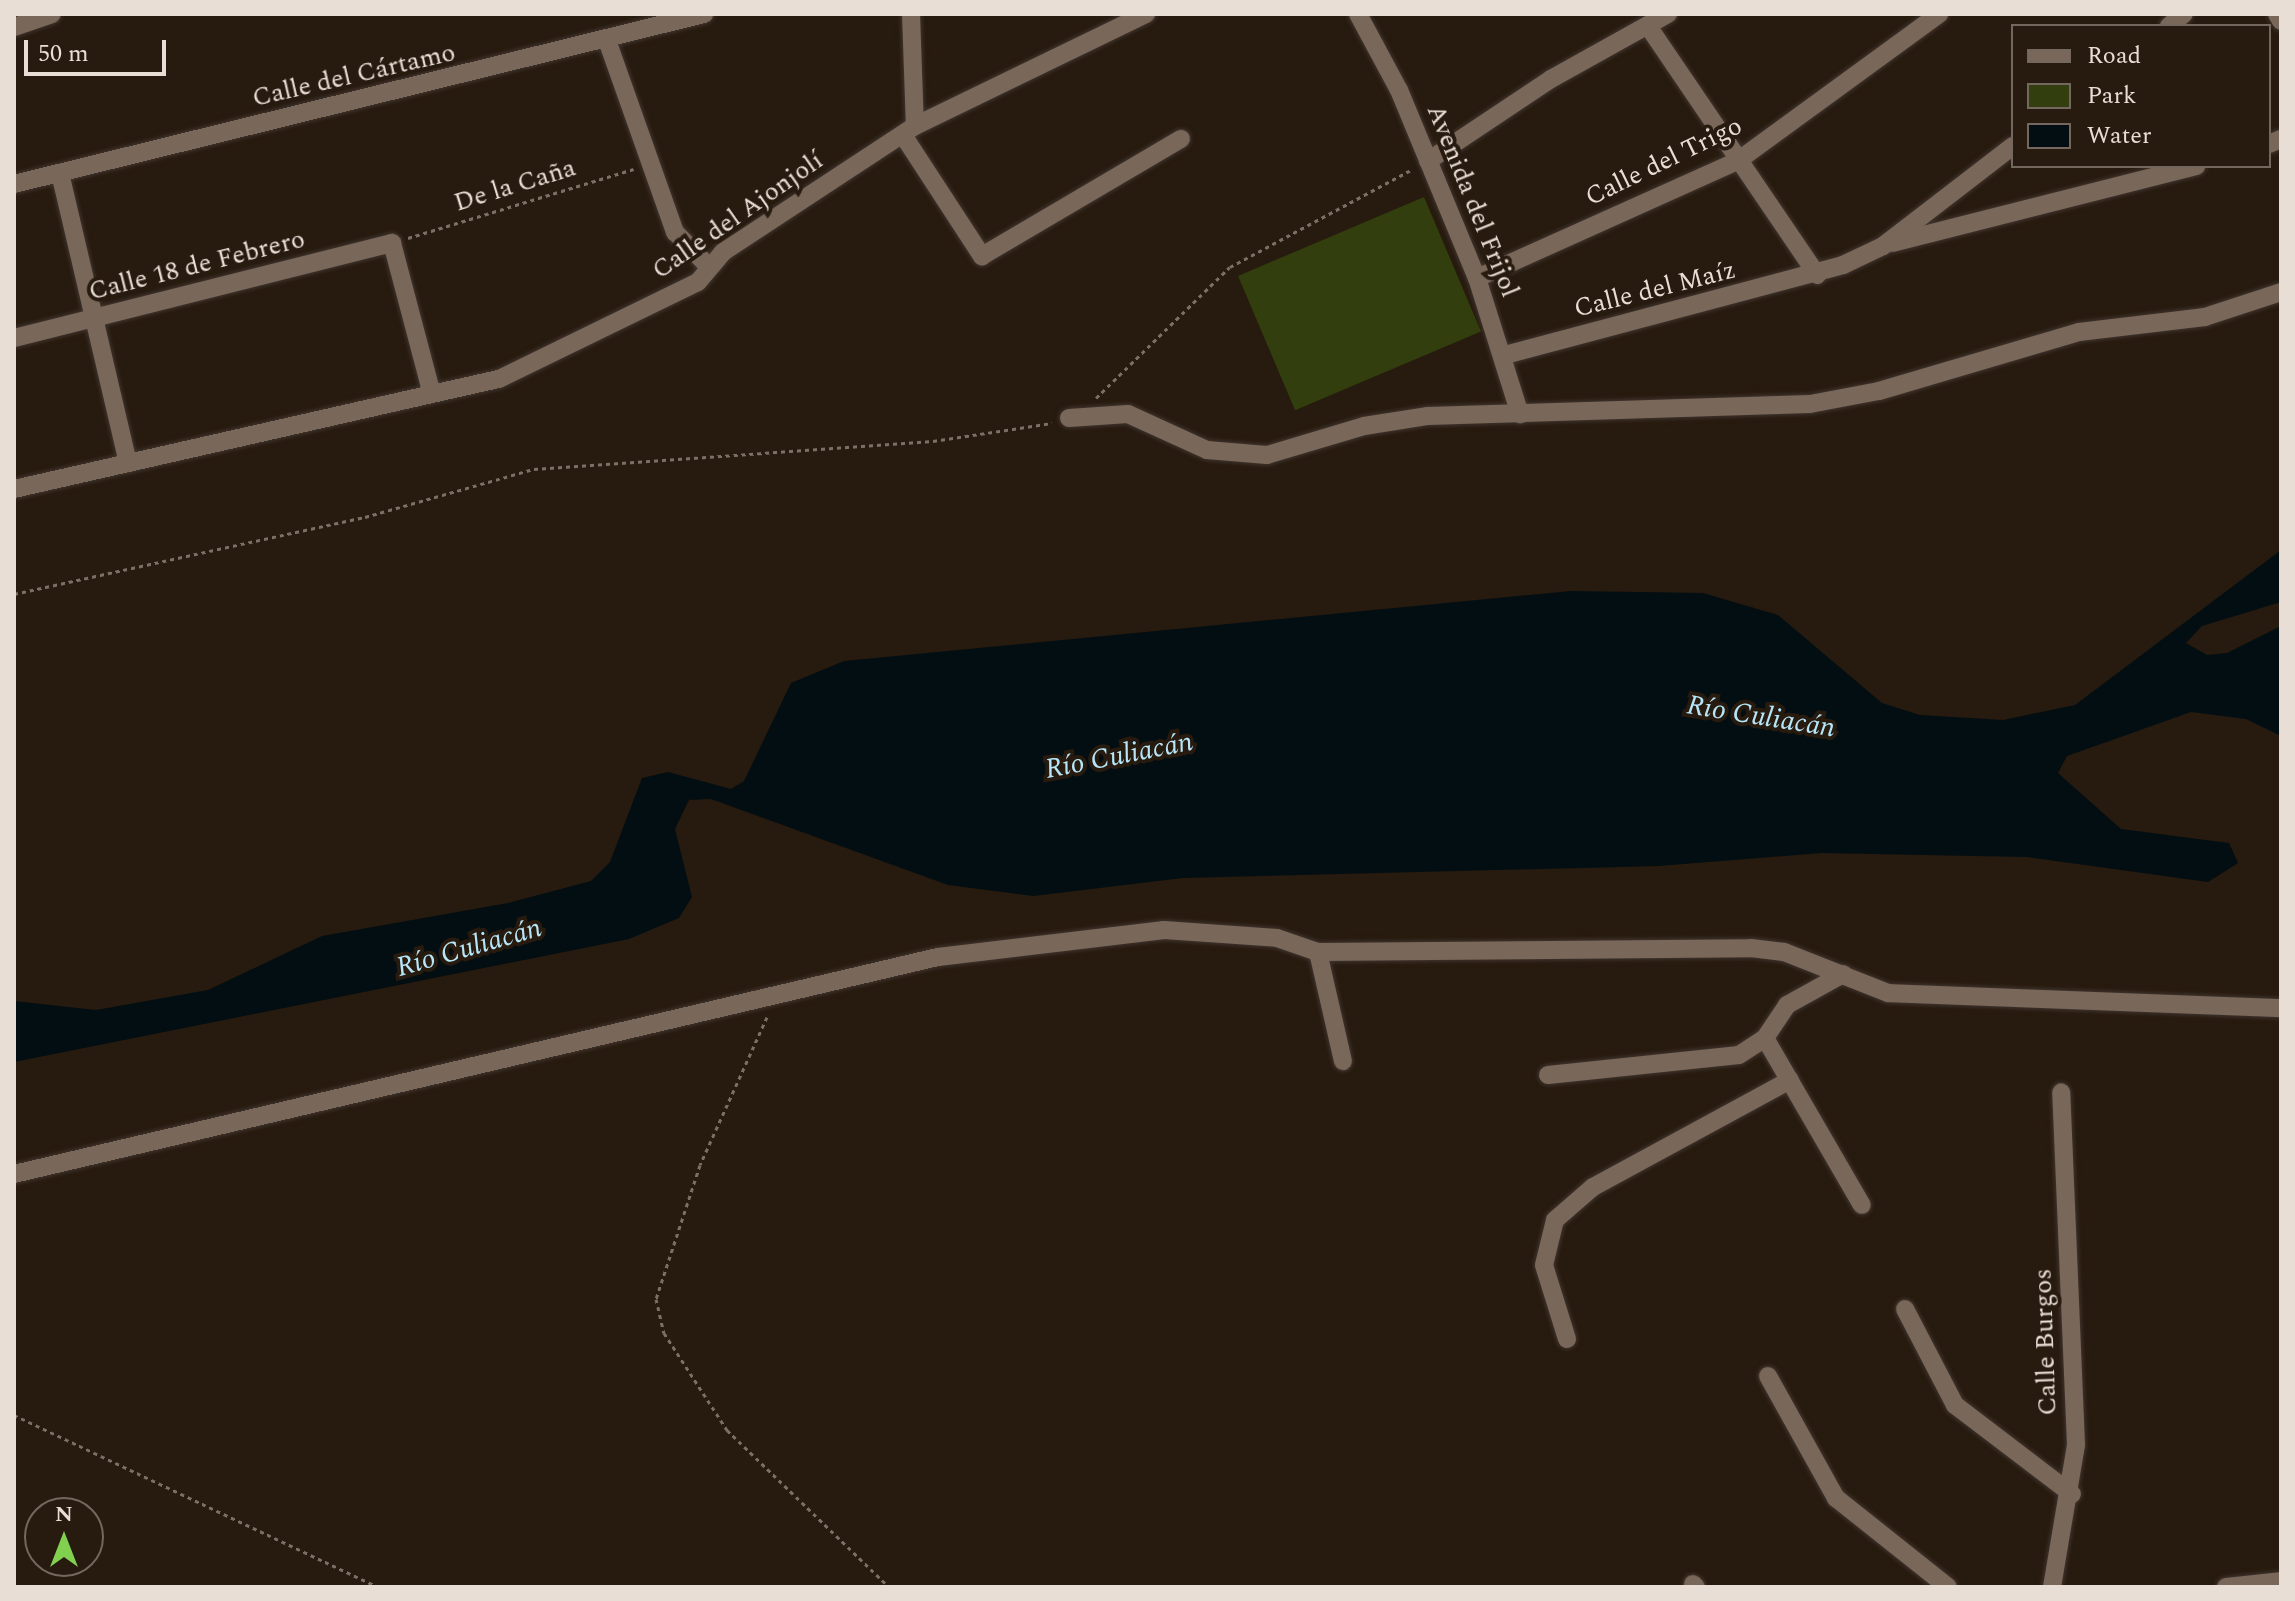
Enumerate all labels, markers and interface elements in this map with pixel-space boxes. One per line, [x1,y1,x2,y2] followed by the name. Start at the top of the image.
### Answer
[28,24,170,74] scale bar
[2011,24,2271,168] legend
[38,36,89,72] text: 50 m
[249,37,459,115] street label: Calle del Cártamo
[2087,38,2141,74] text: Road
[2087,78,2137,114] text: Park
[1419,100,1525,302] street label: Avenida del Frijol
[1581,111,1747,213] street label: Calle del Trigo
[2087,118,2151,154] text: Water
[647,146,829,286] street label: Calle del Ajonjolí
[450,153,580,219] street label: De la Caña
[86,224,308,308] street label: Calle 18 de Febrero
[1571,255,1739,325] street label: Calle del Maíz
[1684,689,1838,745] water label: Río Culiacán
[1042,725,1196,787] water label: Río Culiacán
[392,911,546,985] water label: Río Culiacán
[2028,1268,2064,1416] street label: Calle Burgos
[24,1497,104,1577] north arrow
[55,1498,73,1531] text: N

